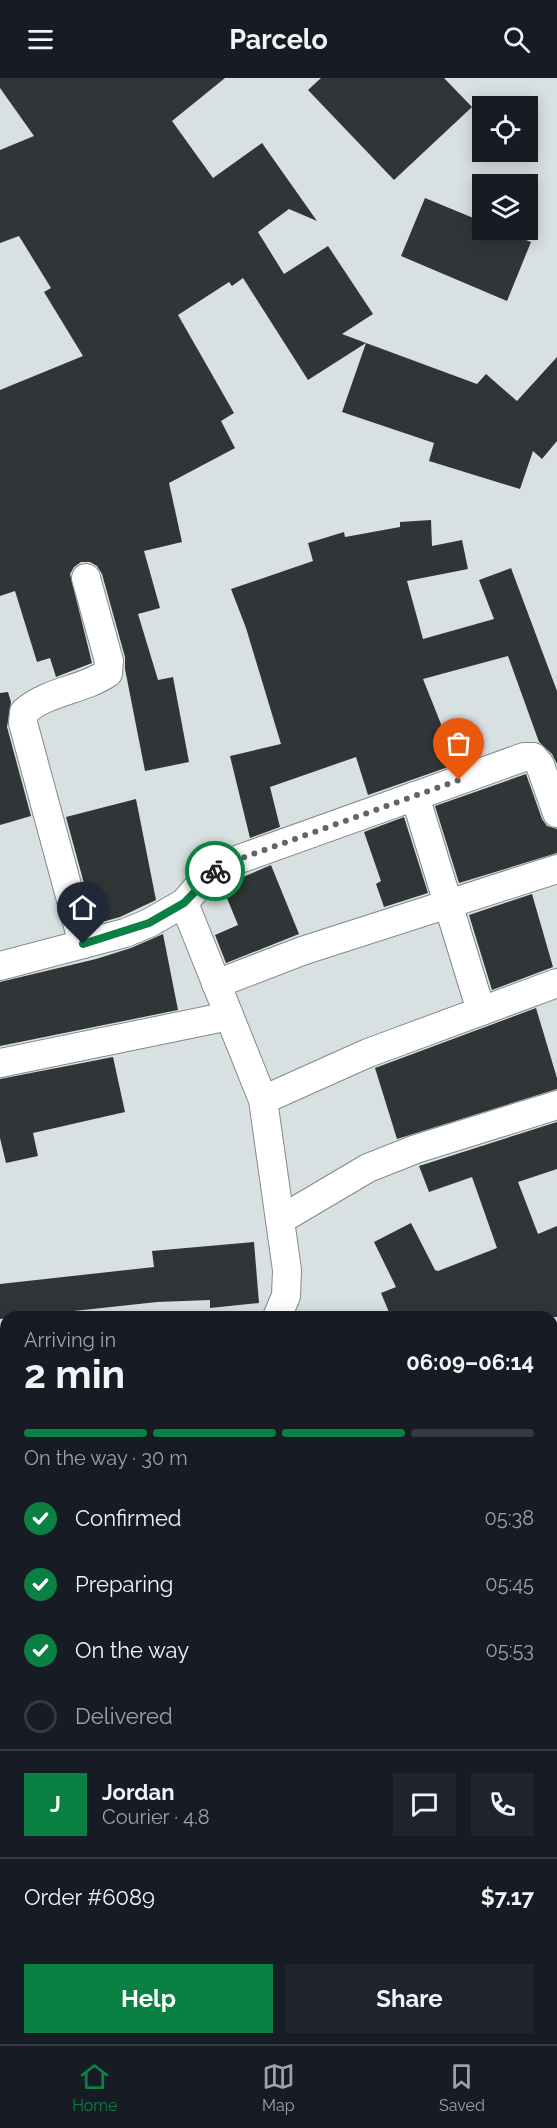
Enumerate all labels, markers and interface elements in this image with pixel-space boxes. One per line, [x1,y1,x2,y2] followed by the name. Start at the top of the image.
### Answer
[24,23,57,56] icon: menu
[500,23,533,56] icon: search
[229,24,328,55] text: Parcelo
[472,96,538,240] map controls
[472,96,538,162] button: locate
[472,174,538,240] button: layers
[433,718,484,780] pin
[442,727,475,760] icon: bag
[185,841,245,901] courier
[199,855,232,888] icon: bike
[57,882,108,944] pin
[66,891,99,924] icon: home
[24,1328,116,1352] text: Arriving in
[406,1349,534,1375] text: 06:09–06:14
[24,1351,125,1397] text: 2 min
[24,1446,188,1470] text: On the way · 30 m
[24,1502,57,1535] icon: check
[75,1505,182,1531] text: Confirmed
[485,1506,534,1530] text: 05:38
[24,1568,57,1601] icon: check
[75,1571,173,1597] text: Preparing
[485,1572,534,1596] text: 05:45
[24,1634,57,1667] icon: check
[75,1637,189,1663] text: On the way
[486,1638,534,1662] text: 05:53
[75,1703,173,1729] text: Delivered
[393,1773,456,1836] button: chat
[471,1773,534,1836] button: phone
[102,1779,174,1805] text: Jordan
[50,1791,61,1817] text: J
[102,1805,210,1829] text: Courier · 4.8
[24,1884,155,1910] text: Order #6089
[481,1884,534,1910] text: $7.17
[24,1964,273,2033] button: Help
[285,1964,534,2033] button: Share
[72,2060,117,2115] tab: Home
[262,2060,295,2115] tab: Map
[439,2060,485,2115] tab: Saved

